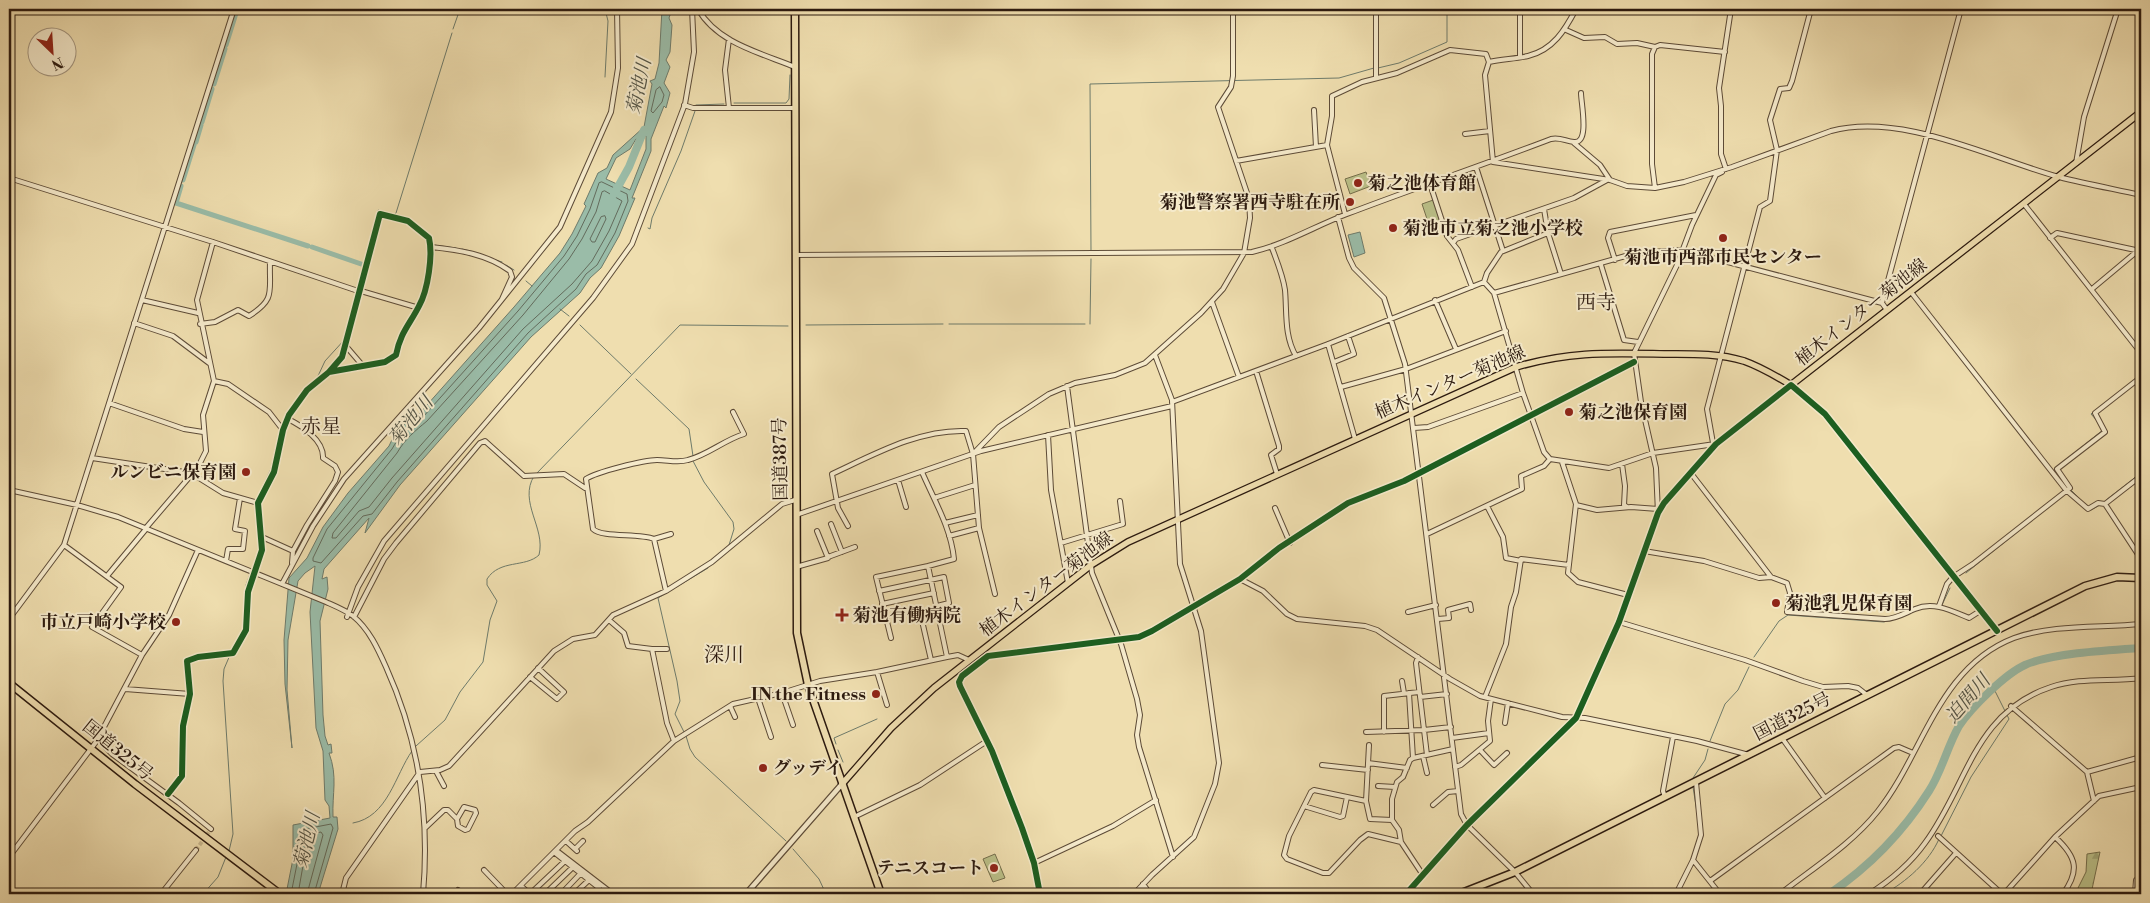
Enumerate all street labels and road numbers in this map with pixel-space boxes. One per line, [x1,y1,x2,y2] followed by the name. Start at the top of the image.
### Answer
[1791,254,1932,371] street label: 植木インター菊池線
[1371,340,1529,425] street label: 植木インター菊池線
[768,417,793,501] street label: 国道387号
[975,527,1118,642] street label: 植木インター菊池線
[1750,687,1835,746] street label: 国道325号
[78,715,158,786] street label: 国道325号

